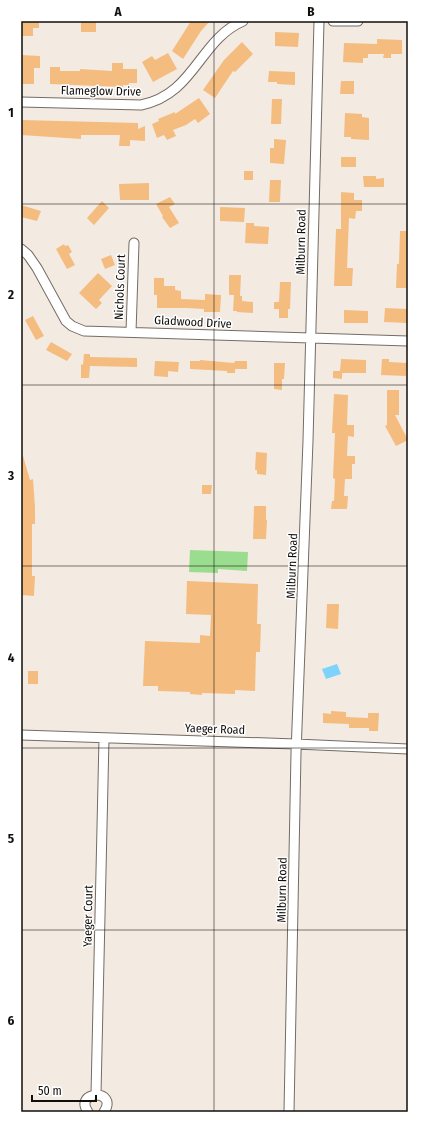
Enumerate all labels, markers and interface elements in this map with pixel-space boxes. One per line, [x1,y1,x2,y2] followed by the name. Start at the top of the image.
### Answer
[113,4,122,19] text: A
[307,4,315,19] text: B
[61,83,141,99] street label: Flameglow Drive
[8,105,14,120] text: 1
[293,209,309,275] street label: Milburn Road
[112,254,128,320] street label: Nichols Court
[7,287,14,302] text: 2
[154,313,232,331] street label: Gladwood Drive
[7,468,14,483] text: 3
[284,533,300,599] street label: Milburn Road
[8,650,15,665] text: 4
[185,721,245,737] street label: Yaeger Road
[8,831,14,846] text: 5
[274,857,290,923] street label: Milburn Road
[80,885,96,947] street label: Yaeger Court
[8,1013,15,1028] text: 6
[32,1077,96,1103] scale bar
[38,1084,62,1098] text: 50 m

